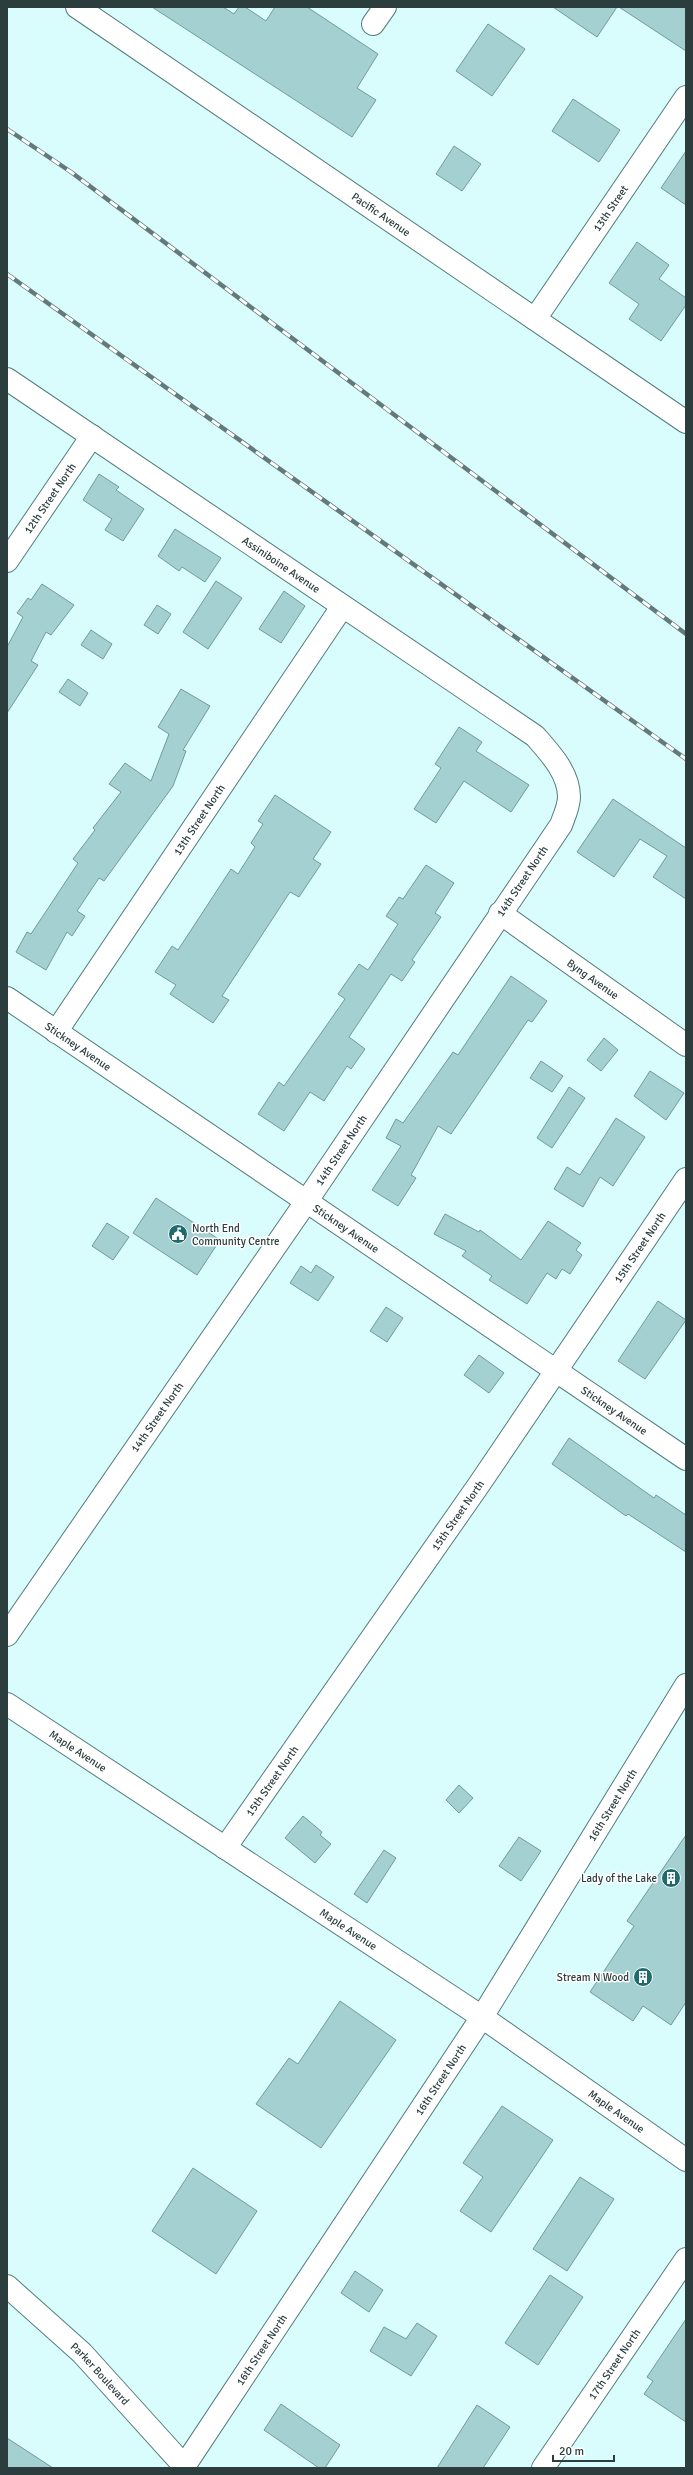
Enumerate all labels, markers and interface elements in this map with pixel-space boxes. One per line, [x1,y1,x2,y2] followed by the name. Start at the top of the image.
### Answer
[591,183,631,234] street label: 13th Street
[349,190,413,239] street label: Pacific Avenue
[22,461,79,536] street label: 12th Street North
[239,534,322,596] street label: Assiniboine Avenue
[171,782,228,858] street label: 13th Street North
[494,843,551,919] street label: 14th Street North
[564,957,621,1002] street label: Byng Avenue
[42,1020,113,1074] street label: Stickney Avenue
[313,1112,370,1188] street label: 14th Street North
[310,1202,382,1256] street label: Stickney Avenue
[612,1210,669,1285] street label: 15th Street North
[192,1222,279,1248] place label: North End Community Centre
[167,1223,189,1245] public building icon: North End Community Centre
[128,1380,186,1455] street label: 14th Street North
[578,1384,650,1438] street label: Stickney Avenue
[429,1478,487,1553] street label: 15th Street North
[47,1728,109,1775] street label: Maple Avenue
[243,1743,301,1819] street label: 15th Street North
[586,1767,640,1844] street label: 16th Street North
[660,1867,682,1889] building icon: Lady of the Lake
[581,1872,657,1885] place label: Lady of the Lake
[317,1906,379,1953] street label: Maple Avenue
[632,1966,654,1988] building icon: Stream N Wood
[557,1971,629,1984] place label: Stream N Wood
[413,2042,469,2118] street label: 16th Street North
[585,2087,647,2136] street label: Maple Avenue
[234,2312,290,2388] street label: 16th Street North
[586,2327,643,2402] street label: 17th Street North
[68,2340,132,2408] street label: Parker Boulevard
[553,2437,614,2463] scale bar
[559,2444,584,2459] text: 20 m

